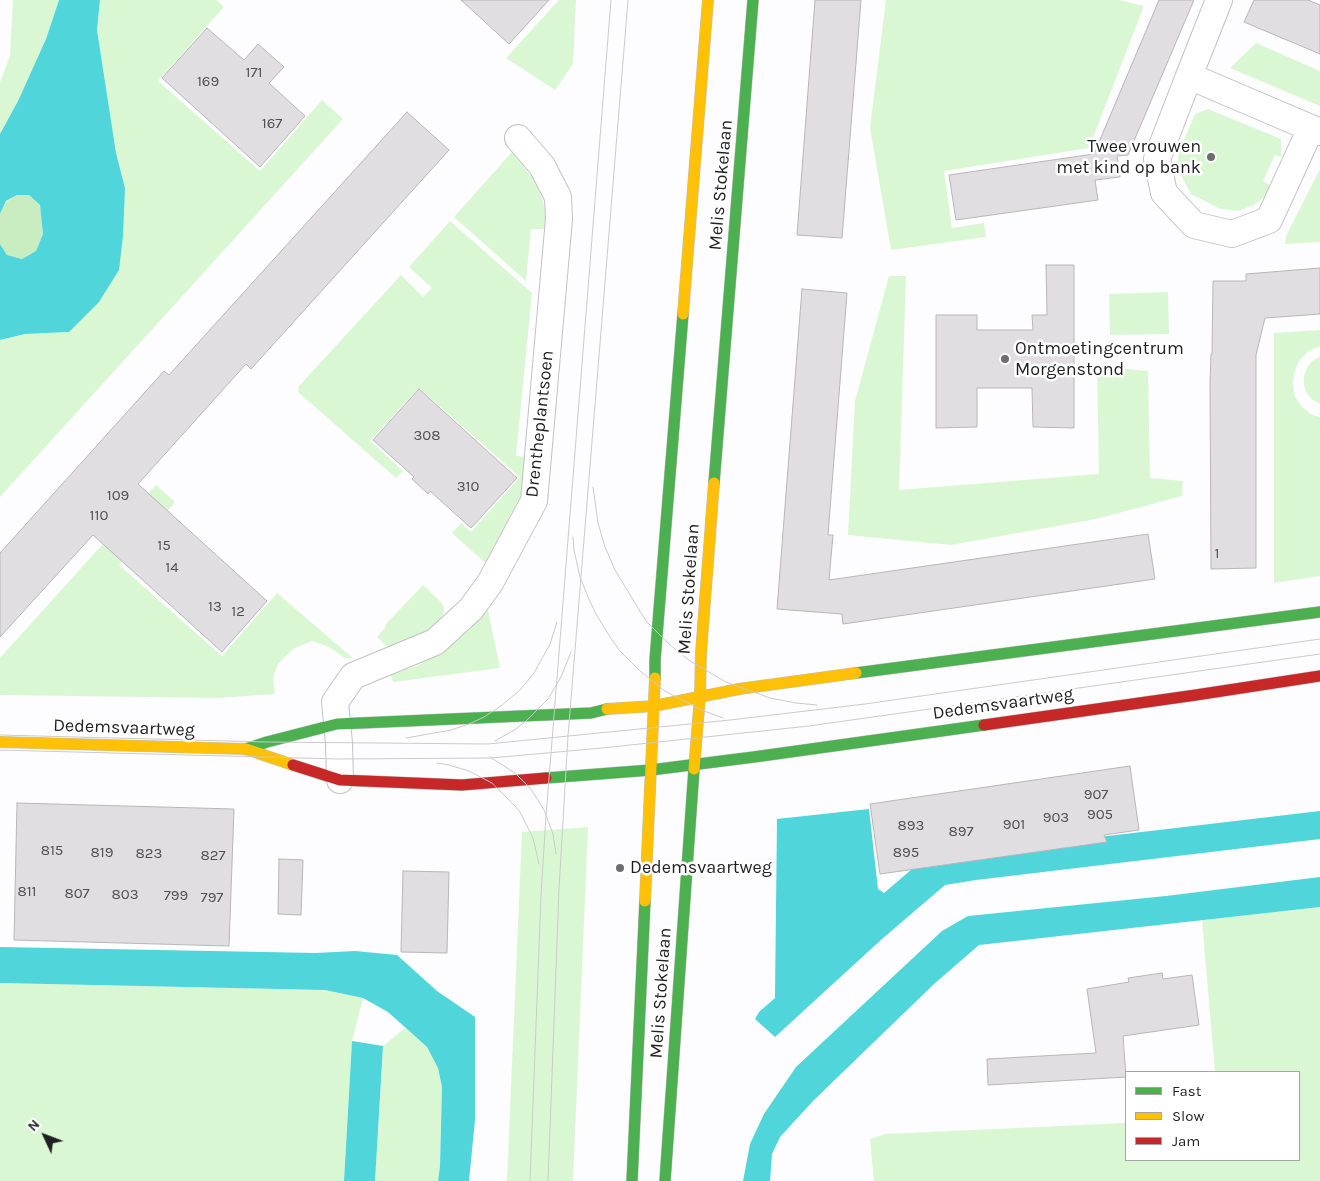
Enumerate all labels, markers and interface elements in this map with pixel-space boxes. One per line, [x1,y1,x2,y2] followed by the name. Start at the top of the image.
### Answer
[246,64,262,82] house number: 171
[197,73,219,91] house number: 169
[262,115,282,133] house number: 167
[705,119,737,251] street label: Melis Stokelaan
[1056,136,1201,178] place label: Twee vrouwen met kind op bank
[1205,151,1217,163] marker: Twee vrouwen met kind op bank
[1015,338,1184,380] place label: Ontmoetingcentrum Morgenstond
[522,349,558,499] street label: Drentheplantsoen
[999,353,1011,365] marker: Ontmoetingcentrum Morgenstond
[414,427,440,445] house number: 308
[457,478,479,496] house number: 310
[107,487,129,505] house number: 109
[90,507,108,525] house number: 110
[674,523,704,655] street label: Melis Stokelaan
[157,537,171,555] house number: 15
[1215,545,1219,563] house number: 1
[165,559,179,577] house number: 14
[208,598,222,616] house number: 13
[231,603,245,621] house number: 12
[931,683,1075,725] street label: Dedemsvaartweg
[53,715,195,741] street label: Dedemsvaartweg
[1084,786,1108,804] house number: 907
[1087,806,1113,824] house number: 905
[1043,809,1069,827] house number: 903
[1003,816,1025,834] house number: 901
[898,817,924,835] house number: 893
[949,823,973,841] house number: 897
[41,842,63,860] house number: 815
[91,844,113,862] house number: 819
[893,844,919,862] house number: 895
[136,845,162,863] house number: 823
[201,847,225,865] house number: 827
[630,857,772,879] place label: Dedemsvaartweg
[614,862,626,874] marker: Dedemsvaartweg
[17,883,37,901] house number: 811
[64,885,90,903] house number: 807
[112,886,138,904] house number: 803
[164,887,188,905] house number: 799
[201,889,223,907] house number: 797
[646,927,676,1059] street label: Melis Stokelaan
[1125,1071,1300,1161] legend
[1172,1082,1201,1100] text: Fast
[1172,1107,1204,1125] text: Slow
[20,1111,70,1161] north arrow
[24,1116,43,1135] text: N
[1172,1132,1200,1150] text: Jam

